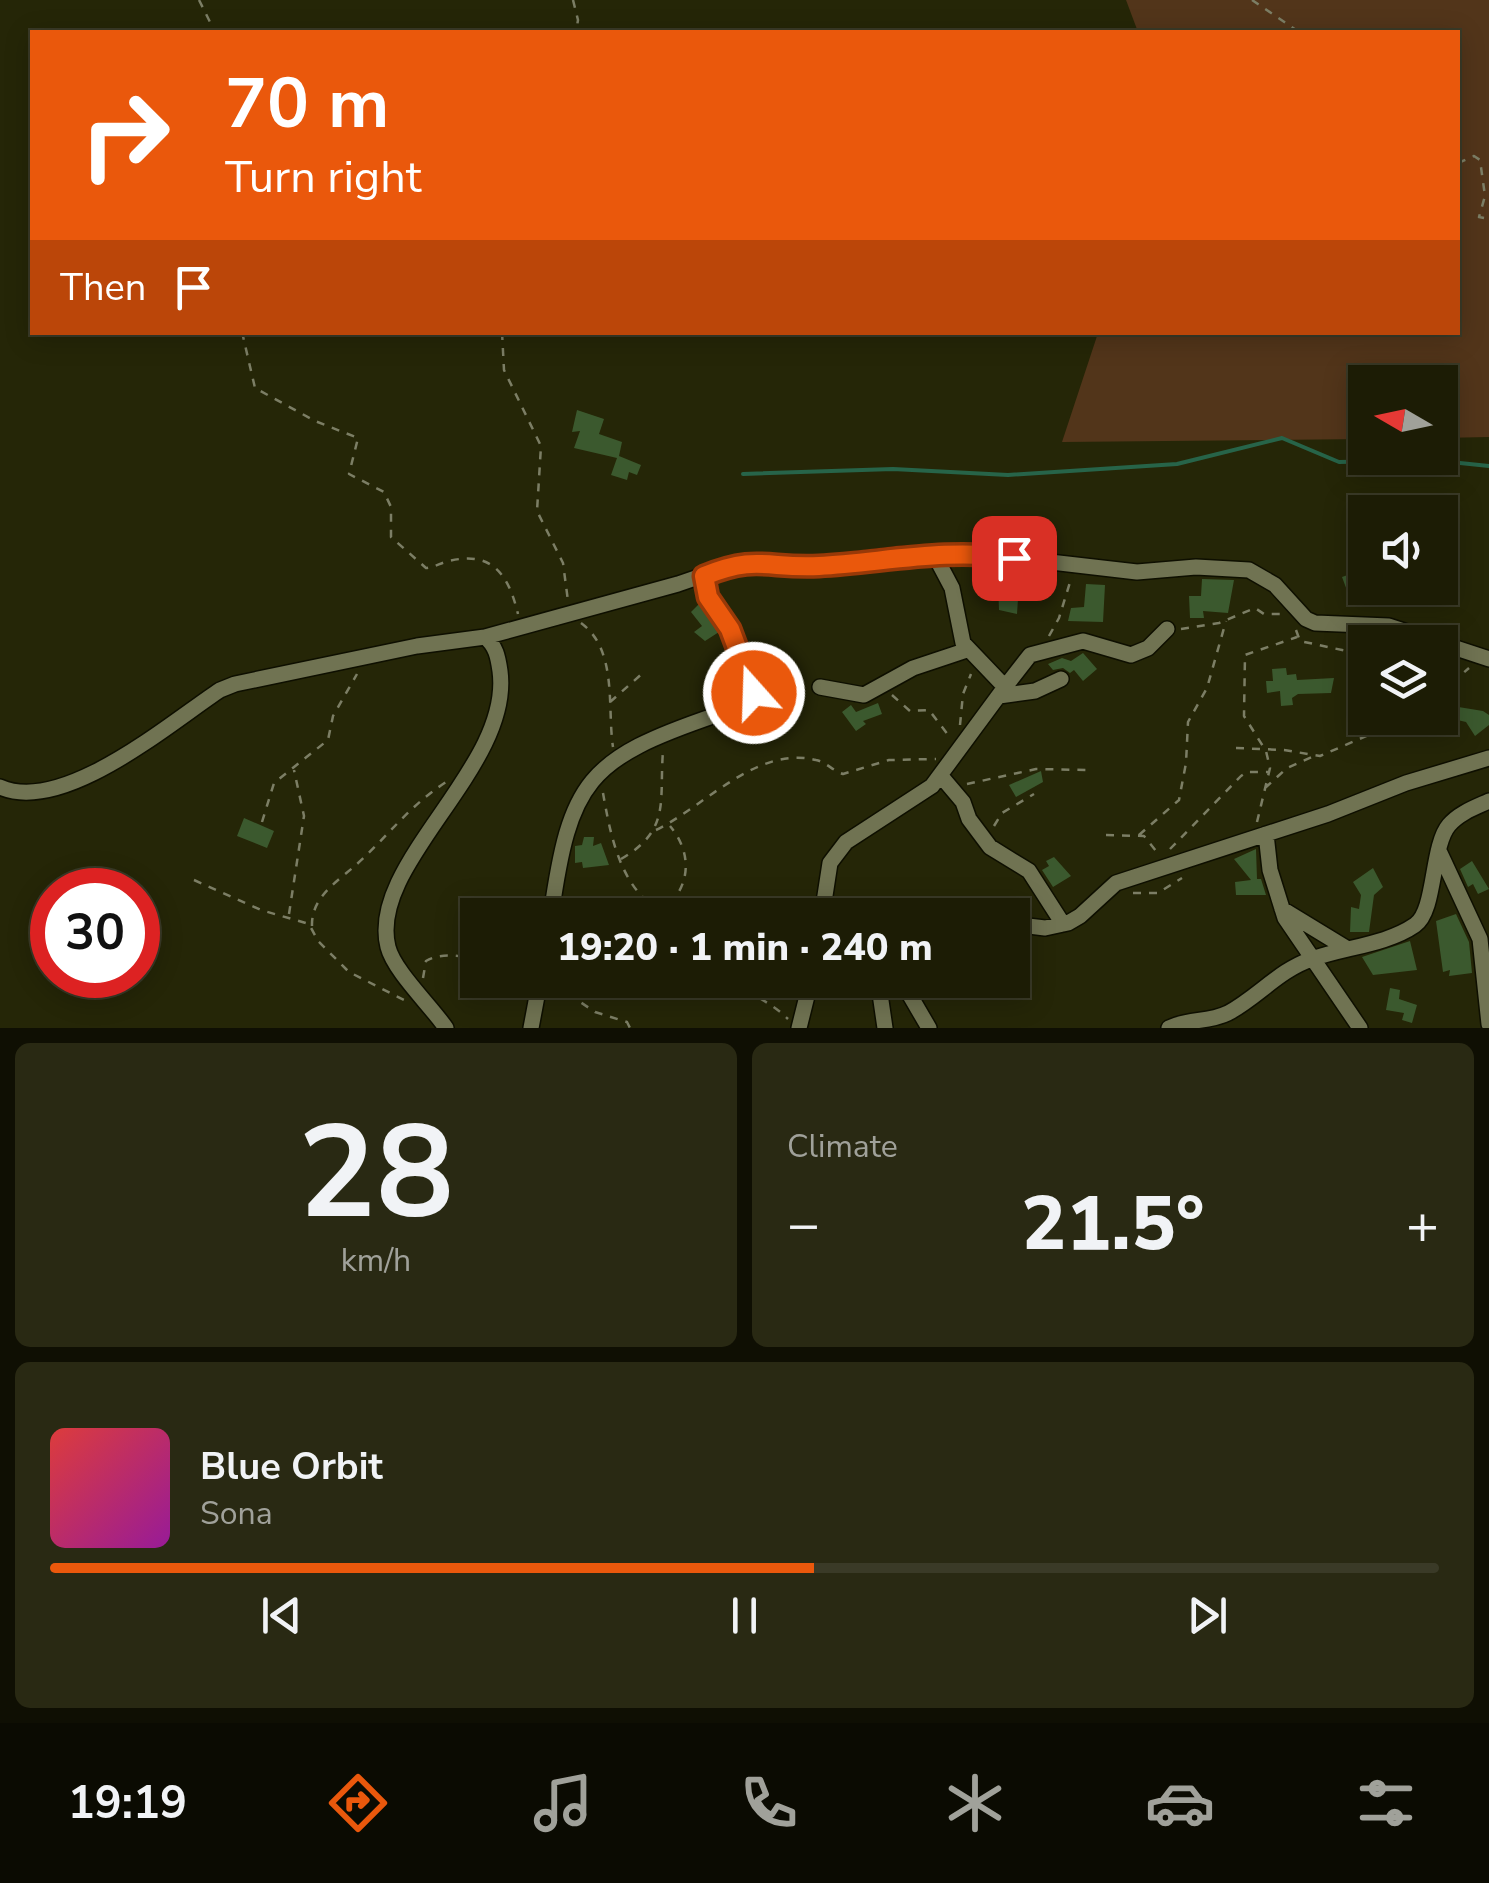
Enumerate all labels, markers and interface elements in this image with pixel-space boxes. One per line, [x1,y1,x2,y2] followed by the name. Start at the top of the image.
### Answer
[225,56,389,152] text: 70 m
[60,70,190,200] icon: right
[225,147,422,208] text: Turn right
[166,260,221,315] icon: arrive
[60,262,146,313] text: Then
[1348,365,1458,475] north arrow
[1348,365,1458,735] map controls
[1348,495,1458,605] button: sound
[972,516,1057,601] pin
[987,531,1042,586] icon: arrive
[1348,625,1458,735] button: layers
[702,641,806,745] position arrow
[30,868,160,998] speed limit sign: 30
[557,922,933,973] text: 19:20 · 1 min · 240 m
[298,1085,454,1262] text: 28
[787,1125,898,1168] text: Climate
[1021,1173,1205,1275] text: 21.5°
[787,1187,820,1262] text: −
[1406,1187,1439,1262] text: +
[341,1239,411,1282] text: km/h
[200,1441,383,1492] text: Blue Orbit
[200,1492,273,1535] text: Sona
[254,1588,309,1643] icon: previous
[717,1588,772,1643] icon: pause
[1180,1588,1235,1643] icon: next
[323,1768,393,1838] icon: directions
[528,1768,598,1838] icon: music
[734,1768,804,1838] icon: phone
[940,1768,1010,1838] icon: climate
[1145,1768,1215,1838] icon: car
[1351,1768,1421,1838] icon: filters
[68,1773,187,1834] text: 19:19

